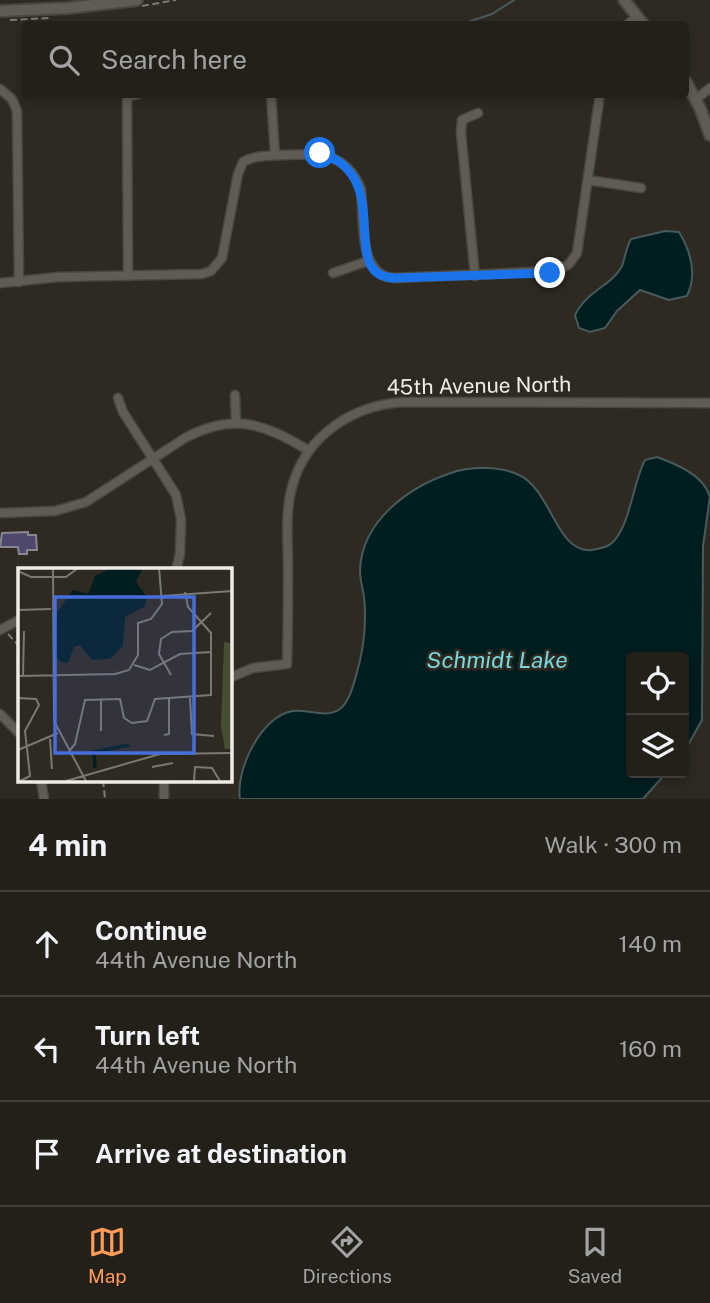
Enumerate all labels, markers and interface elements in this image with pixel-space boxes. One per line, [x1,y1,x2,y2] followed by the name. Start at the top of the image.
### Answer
[21,21,689,98] search box
[45,41,83,79] icon: search
[101,44,247,75] text: Search here
[304,137,335,168] route start
[534,257,565,288] route end
[386,371,572,400] street label: 45th Avenue North
[18,568,231,782] inset map
[426,646,568,673] water label: Schmidt Lake
[626,652,689,778] map controls
[626,652,689,715] button: locate
[626,715,689,778] button: layers
[28,827,107,863] text: 4 min
[544,831,682,858] text: Walk · 300 m
[95,915,207,946] text: Continue
[28,925,66,963] icon: ahead
[619,930,682,957] text: 140 m
[95,946,297,973] text: 44th Avenue North
[95,1020,200,1051] text: Turn left
[28,1030,66,1068] icon: left
[619,1035,682,1062] text: 160 m
[95,1051,297,1078] text: 44th Avenue North
[28,1135,66,1173] icon: arrive
[95,1138,347,1169] text: Arrive at destination
[88,1223,127,1287] tab: Map
[303,1223,392,1287] tab: Directions
[568,1223,622,1287] tab: Saved

